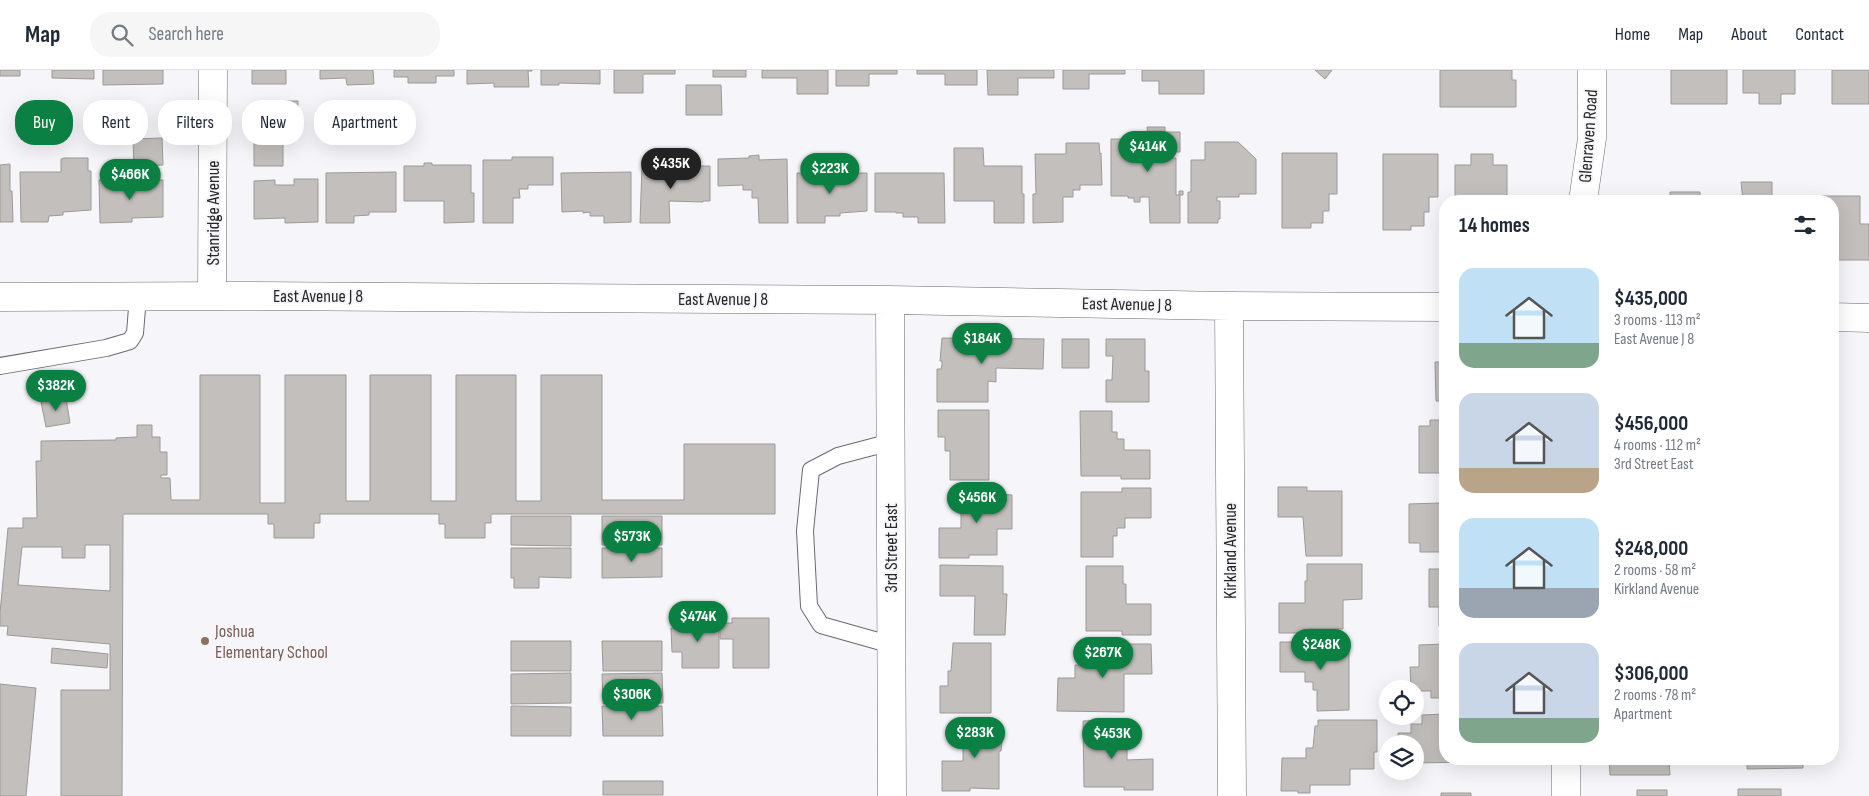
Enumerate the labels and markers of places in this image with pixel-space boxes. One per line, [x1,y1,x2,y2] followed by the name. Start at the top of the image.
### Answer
[1113,131,1183,173] pin: $414K
[636,148,706,190] pin: $435K
[795,152,865,195] pin: $223K
[95,158,165,201] pin: $466K
[947,322,1017,365] pin: $184K
[21,370,91,412] pin: $382K
[942,482,1012,524] pin: $456K
[597,520,667,563] pin: $573K
[663,600,733,643] pin: $474K
[214,621,328,663] place label: Joshua Elementary School
[1286,628,1356,671] pin: $248K
[199,635,211,647] marker: Joshua Elementary School
[1068,636,1138,679] pin: $267K
[597,678,667,721] pin: $306K
[940,716,1010,759] pin: $283K
[1077,718,1147,760] pin: $453K

